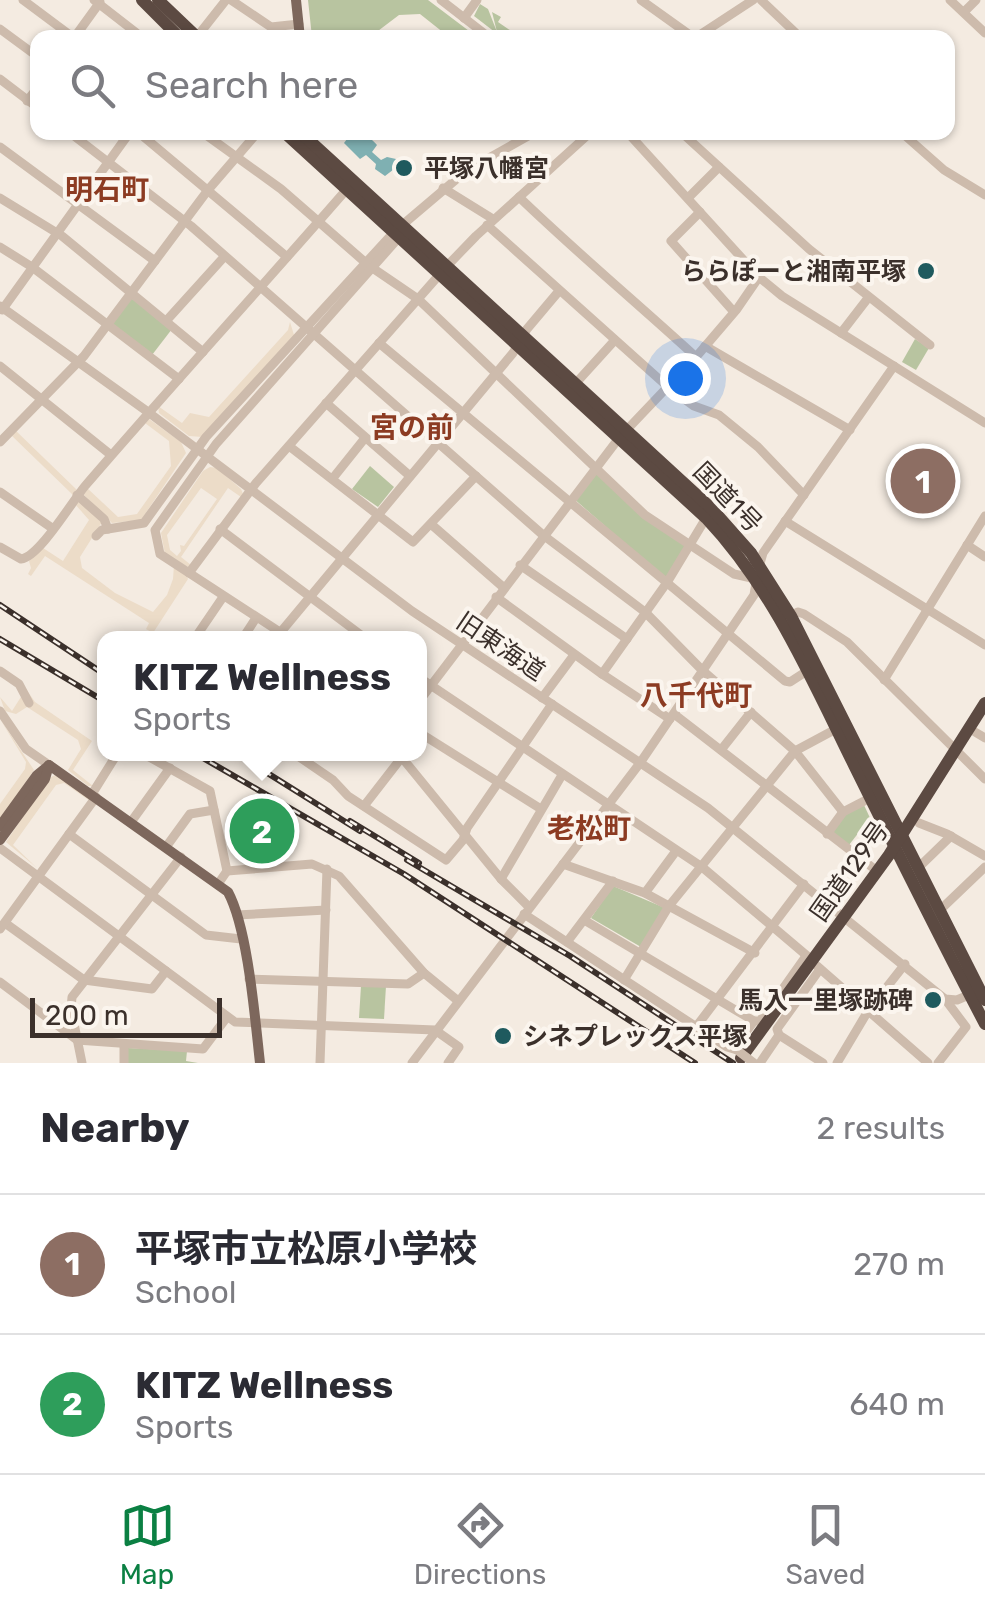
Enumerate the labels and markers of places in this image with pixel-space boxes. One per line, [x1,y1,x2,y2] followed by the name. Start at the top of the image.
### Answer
[424,154,549,183] place label: 平塚八幡宮
[393,157,415,179] marker: 平塚八幡宮
[681,257,906,286] place label: ららぽーと湘南平塚
[915,260,937,282] marker: ららぽーと湘南平塚
[890,444,956,518] pin: 1
[230,794,294,868] pin: 2
[738,986,913,1015] place label: 馬入一里塚跡碑
[922,989,944,1011] marker: 馬入一里塚跡碑
[523,1022,747,1051] place label: シネプレックス平塚
[492,1025,514,1047] marker: シネプレックス平塚

